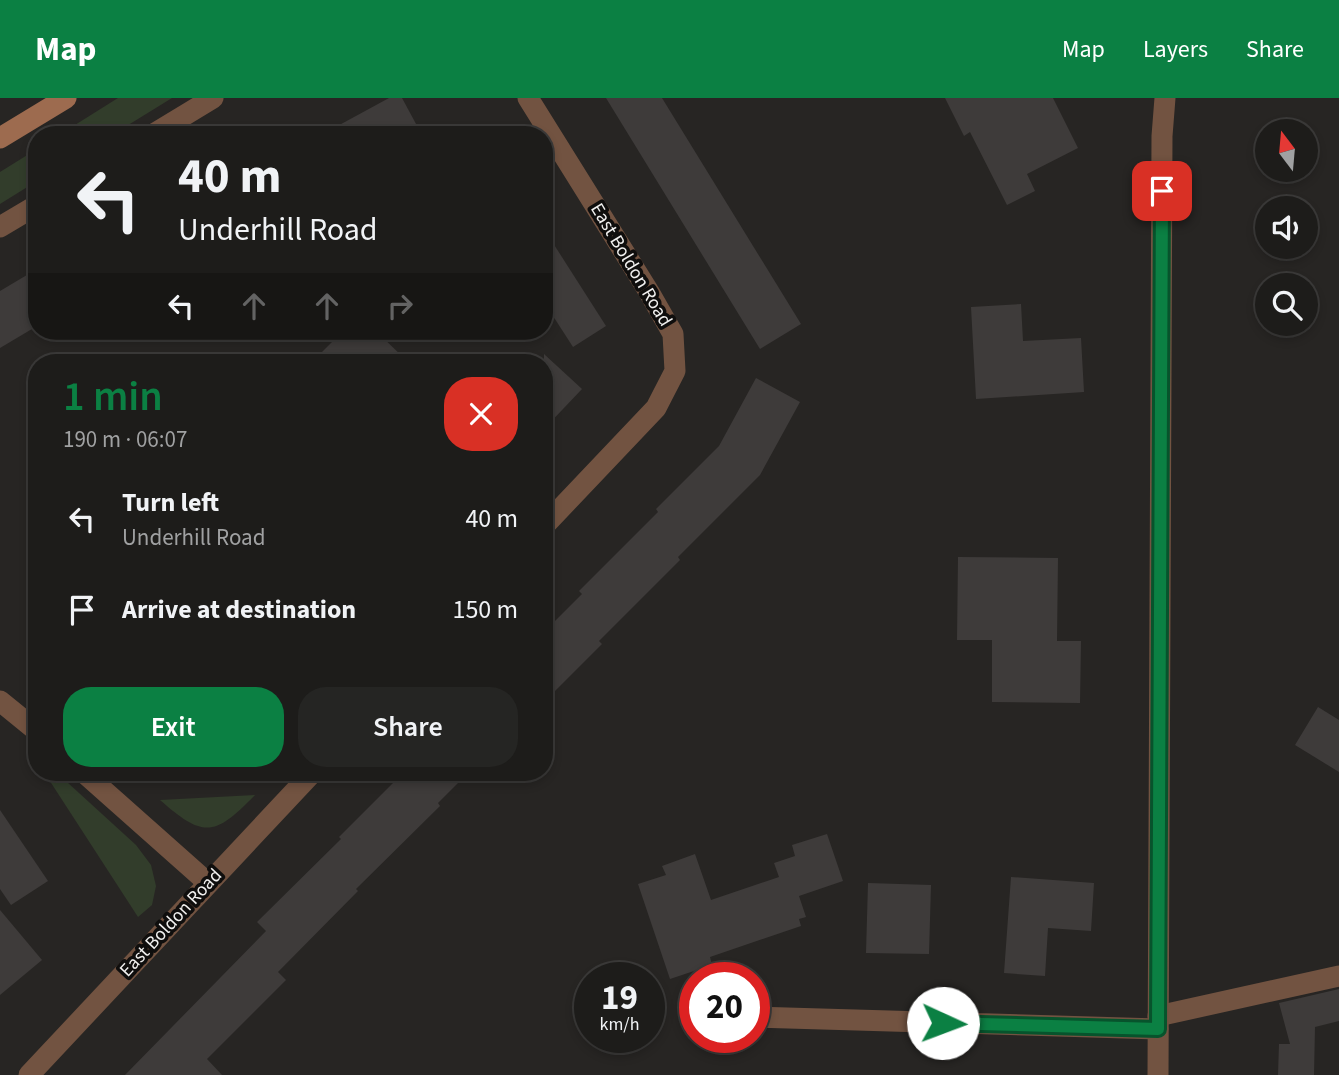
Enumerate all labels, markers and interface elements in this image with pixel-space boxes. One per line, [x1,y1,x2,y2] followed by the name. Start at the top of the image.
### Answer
[35,26,96,73] text: Map
[1062,32,1105,67] text: Map
[1143,32,1208,67] text: Layers
[1246,32,1304,67] text: Share
[1255,119,1318,182] north arrow
[1255,119,1318,336] map controls
[178,142,282,212] text: 40 m
[63,154,154,245] icon: left
[1132,161,1192,221] pin
[1143,172,1181,210] icon: arrive
[1255,196,1318,259] button: sound
[583,198,679,332] street label: East Boldon Road
[178,207,378,253] text: Underhill Road
[1255,273,1318,336] button: search
[162,287,200,325] icon: left
[235,287,273,325] icon: ahead
[308,287,346,325] icon: ahead
[381,287,419,325] icon: right
[63,367,163,427] text: 1 min
[444,377,518,451] button: close
[63,423,187,456] text: 190 m · 06:07
[122,484,219,521] text: Turn left
[63,500,101,538] icon: left
[465,500,518,537] text: 40 m
[122,521,265,554] text: Underhill Road
[63,591,101,629] icon: arrive
[122,591,356,628] text: Arrive at destination
[452,591,518,628] text: 150 m
[63,687,284,767] button: Exit
[298,687,518,767] button: Share
[114,863,228,983] street label: East Boldon Road
[679,962,770,1053] speed limit sign: 20
[601,973,638,1023] text: 19
[906,986,980,1060] position arrow
[600,1012,639,1037] text: km/h

